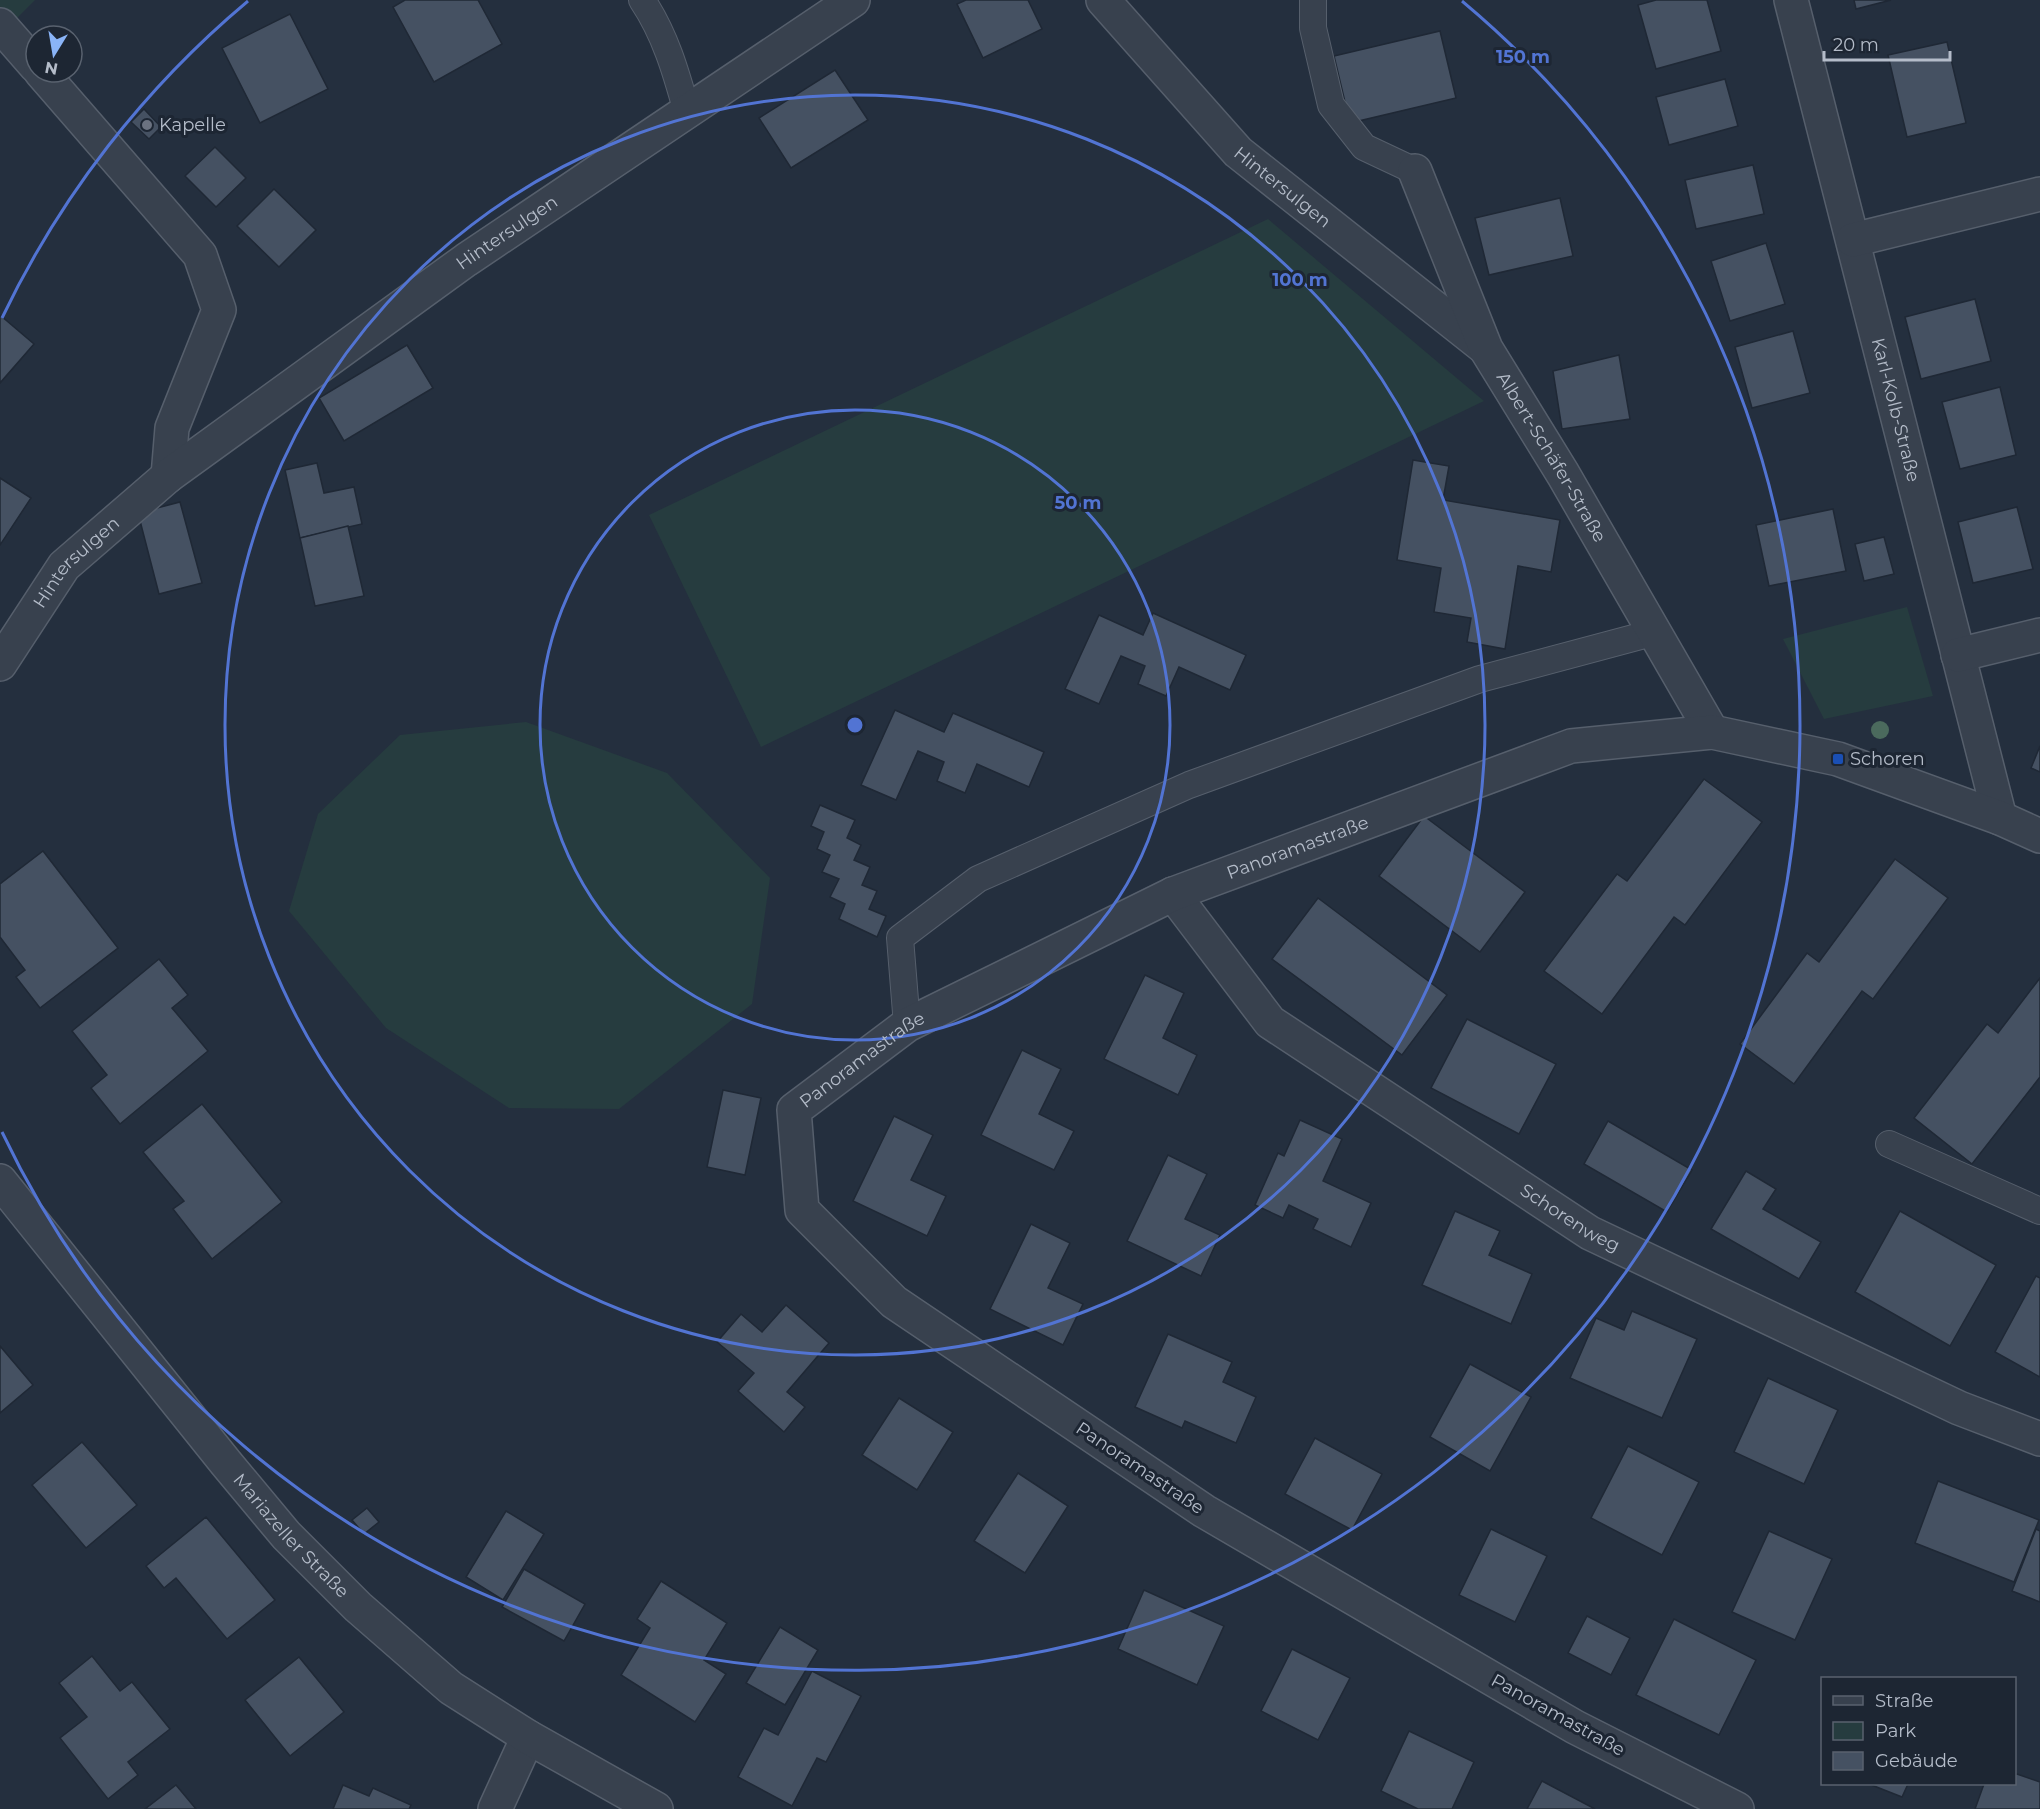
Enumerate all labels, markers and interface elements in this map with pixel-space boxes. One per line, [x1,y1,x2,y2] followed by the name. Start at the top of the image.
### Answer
[24,24,84,84] north arrow
[1824,24,1950,62] scale bar
[1833,34,1879,56] text: 20 m
[1496,46,1550,68] text: 150 m
[43,58,59,79] text: N
[159,114,226,136] place label: Kapelle
[140,118,154,132] marker: Kapelle
[1229,142,1335,232] street label: Hintersulgen
[452,190,562,275] street label: Hintersulgen
[1272,269,1328,291] text: 100 m
[1867,335,1925,484] street label: Karl-Kolb-Straße
[1492,368,1611,546] street label: Albert-Schäfer-Straße
[1055,492,1101,514] text: 50 m
[29,512,124,612] street label: Hintersulgen
[845,715,865,735] centre of rings
[1850,748,1925,770] place label: Schoren
[1831,752,1845,766] marker: Schoren
[1224,811,1372,884] street label: Panoramastraße
[795,1007,928,1113] street label: Panoramastraße
[1516,1179,1623,1257] street label: Schorenweg
[1072,1417,1208,1519] street label: Panoramastraße
[228,1469,354,1603] street label: Mariazeller Straße
[1487,1669,1629,1761] street label: Panoramastraße
[1821,1677,2016,1785] legend
[1875,1690,1934,1712] text: Straße
[1875,1720,1916,1742] text: Park
[1875,1750,1958,1772] text: Gebäude

